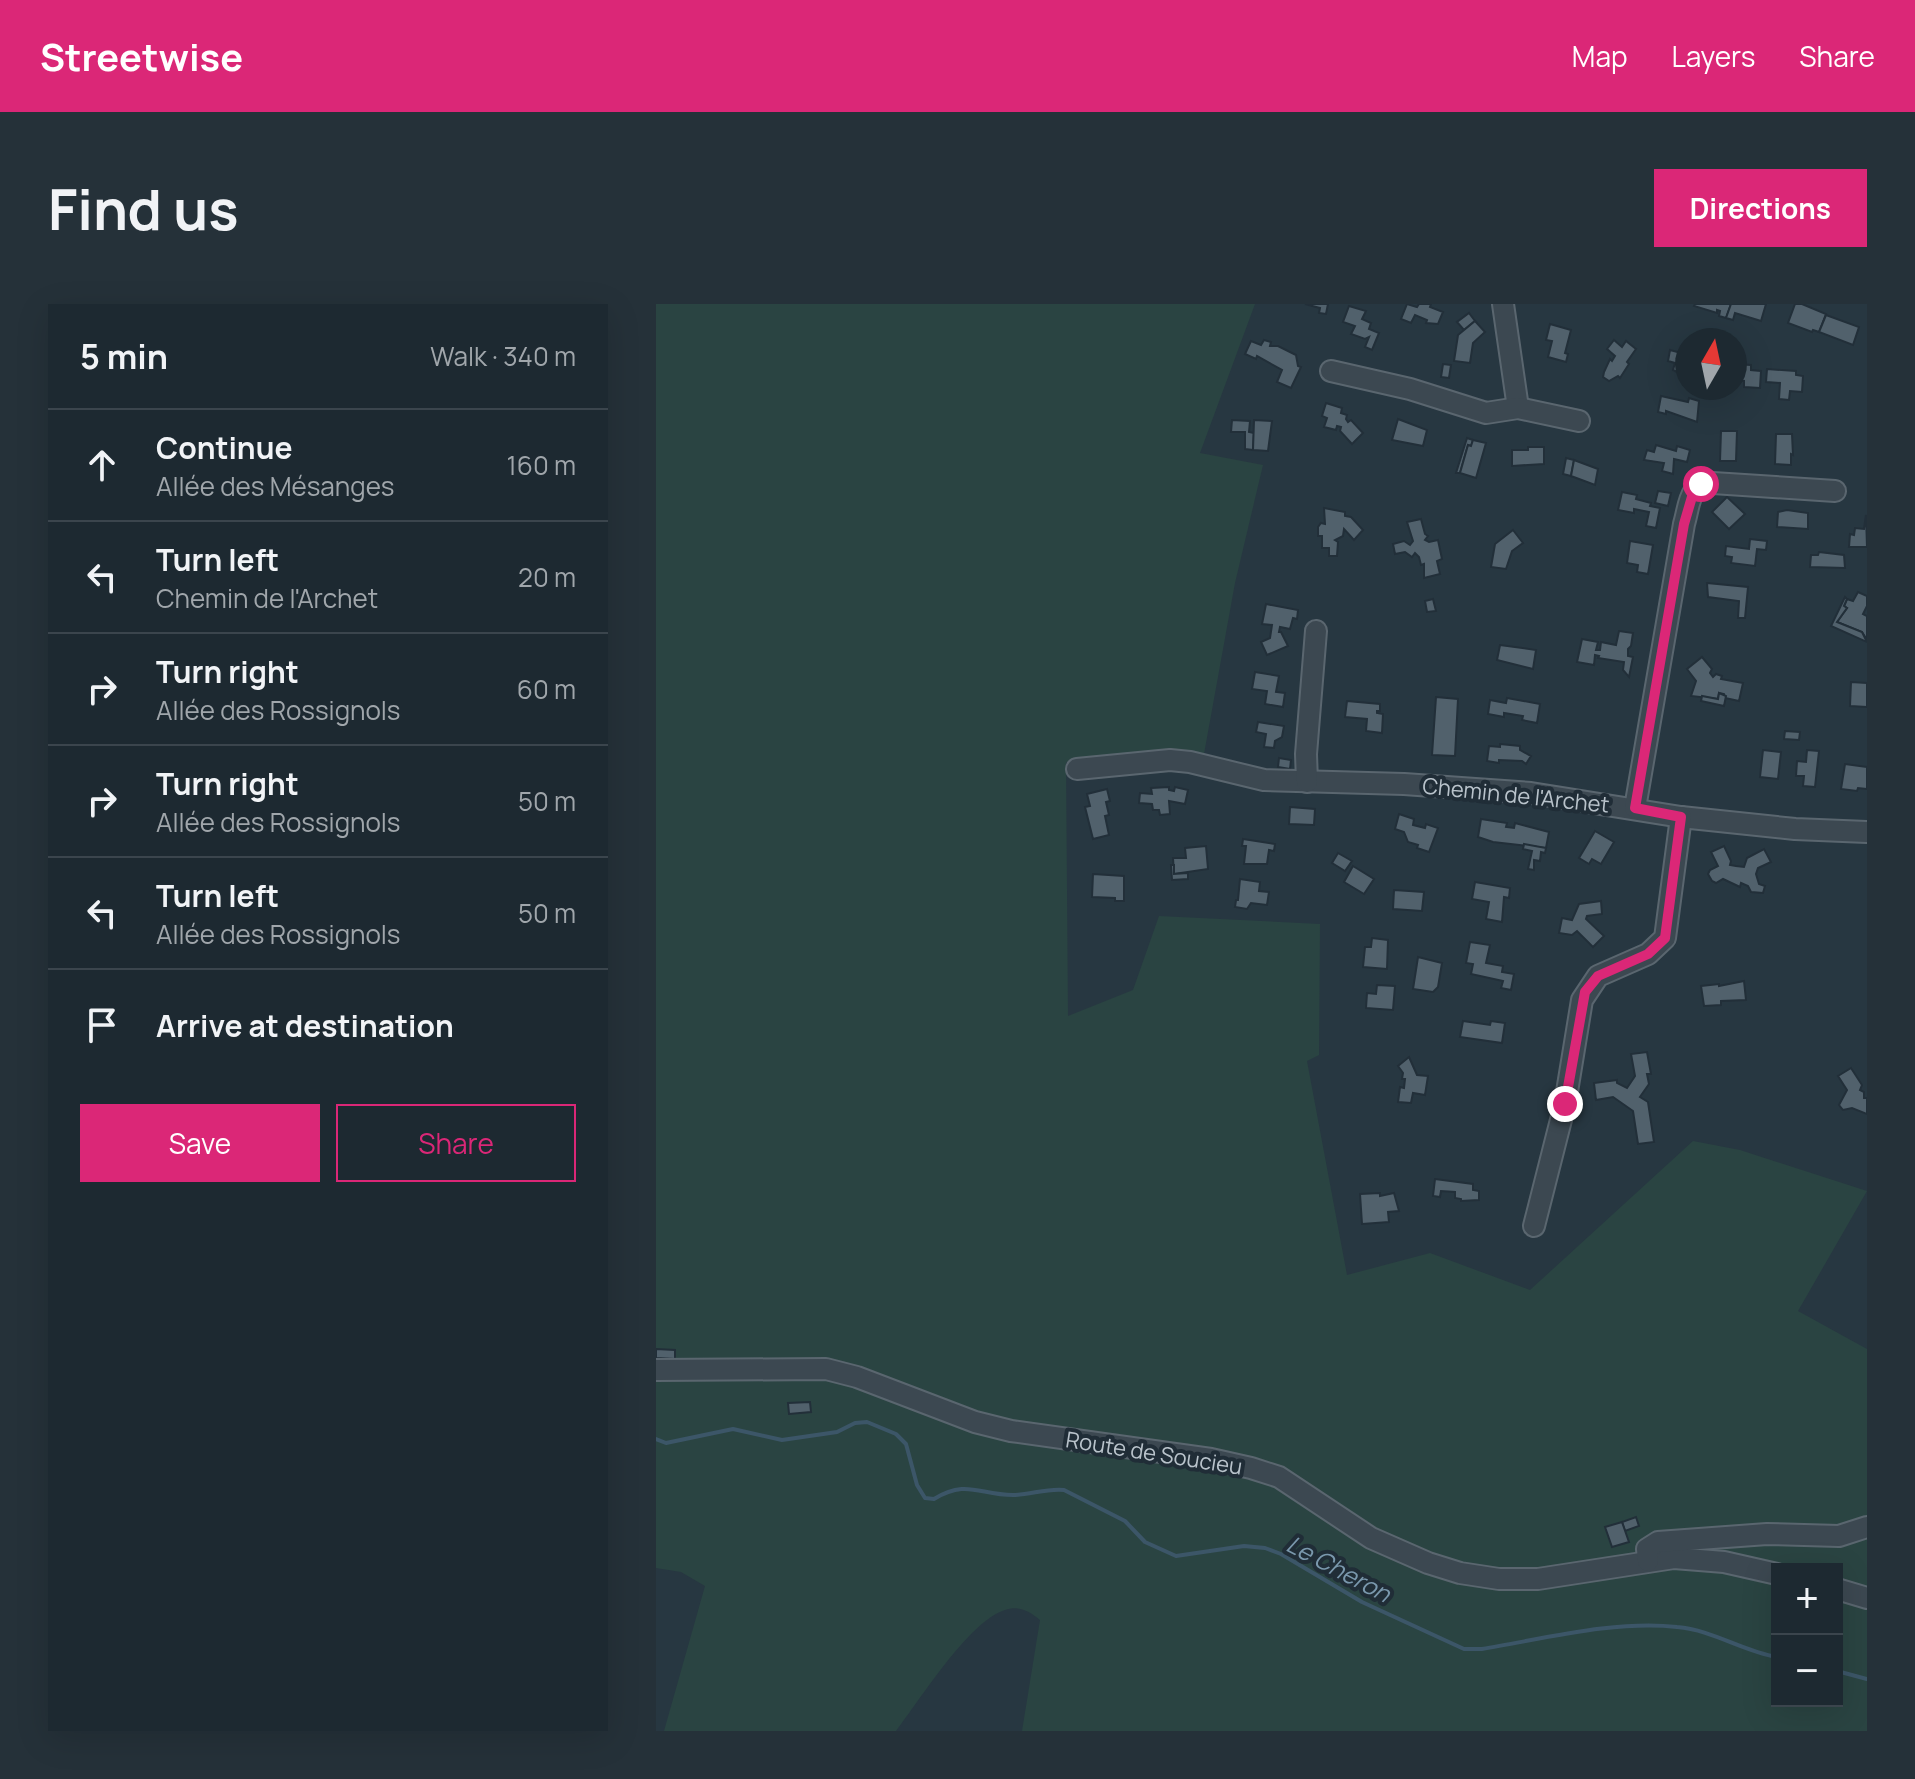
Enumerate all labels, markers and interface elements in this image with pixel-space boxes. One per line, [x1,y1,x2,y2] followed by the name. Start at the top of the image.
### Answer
[40,30,243,82] text: Streetwise
[1572,37,1628,75] text: Map
[1672,37,1755,75] text: Layers
[1799,37,1875,75] text: Share
[1654,169,1867,247] button: Directions
[48,170,239,247] text: Find us
[1675,328,1747,400] north arrow
[80,333,168,379] text: 5 min
[430,338,576,374] text: Walk · 340 m
[156,427,292,468] text: Continue
[80,443,124,487] icon: ahead
[507,447,576,483] text: 160 m
[1683,466,1719,502] route start
[156,468,395,504] text: Allée des Mésanges
[156,539,279,580] text: Turn left
[80,555,124,599] icon: left
[518,559,576,595] text: 20 m
[156,580,378,616] text: Chemin de l'Archet
[156,651,299,692] text: Turn right
[80,667,124,711] icon: right
[517,671,576,707] text: 60 m
[156,692,401,728] text: Allée des Rossignols
[156,763,299,804] text: Turn right
[1421,770,1611,820] street label: Chemin de l'Archet
[80,779,124,823] icon: right
[518,783,576,819] text: 50 m
[156,804,401,840] text: Allée des Rossignols
[156,875,279,916] text: Turn left
[80,891,124,935] icon: left
[518,895,576,931] text: 50 m
[156,916,401,952] text: Allée des Rossignols
[80,1003,124,1047] icon: arrive
[156,1005,454,1046] text: Arrive at destination
[1547,1086,1583,1122] route end
[80,1104,320,1182] button: Save
[336,1104,576,1182] button: Share
[1064,1424,1244,1482] street label: Route de Soucieu
[1281,1527,1397,1610] water label: Le Cheron
[1771,1563,1843,1707] map controls
[1771,1563,1843,1635] button: +
[1771,1635,1843,1707] button: −

